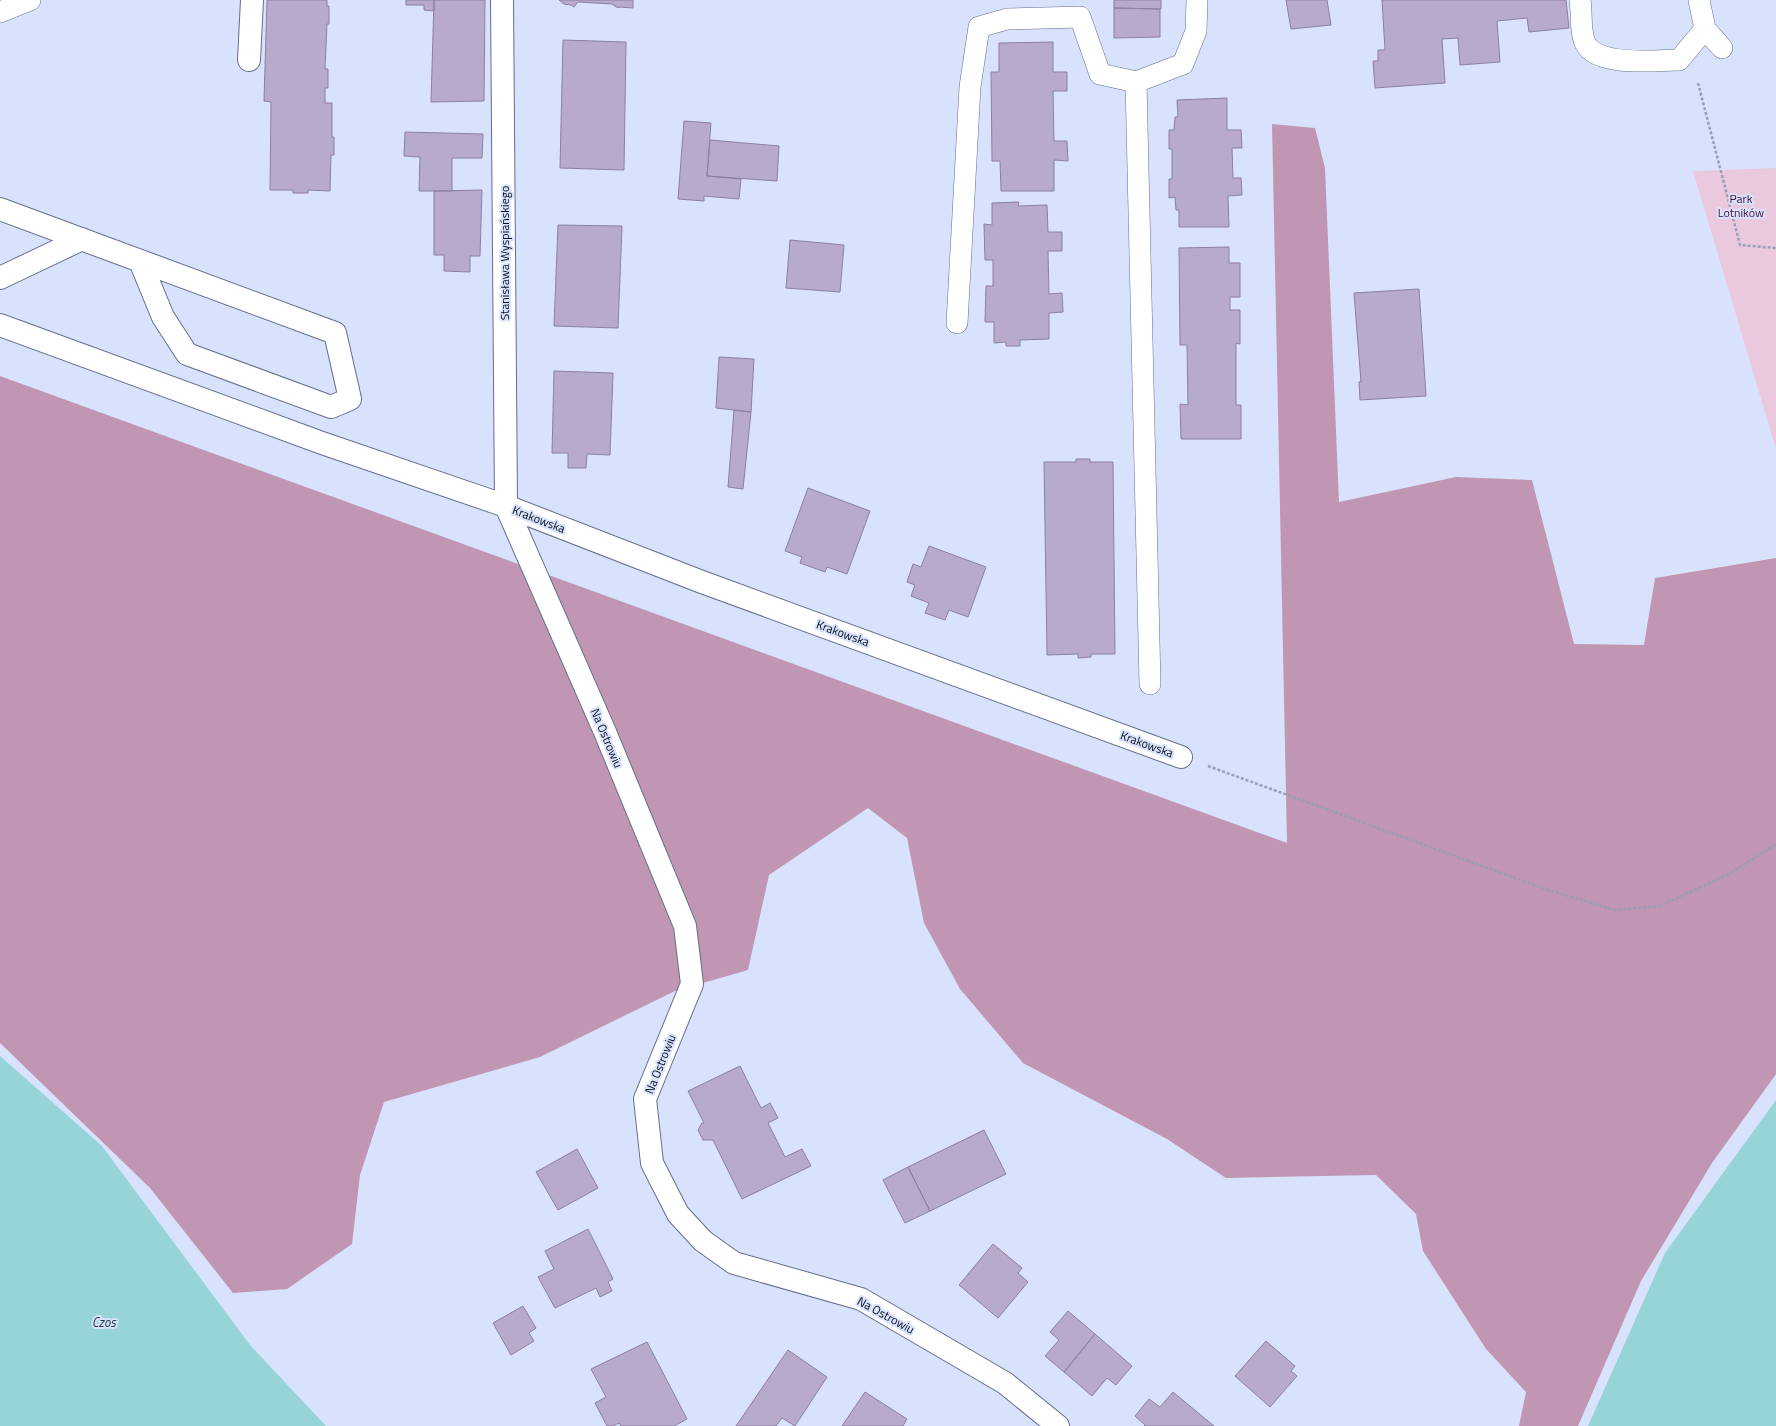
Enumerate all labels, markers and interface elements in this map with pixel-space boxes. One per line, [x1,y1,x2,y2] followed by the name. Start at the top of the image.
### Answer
[495,186,514,320] street label: Stanisława Wyspiańskiego
[1718,189,1764,222] park label: Park Lotników
[510,500,568,538] street label: Krakowska
[814,615,872,651] street label: Krakowska
[586,705,628,771] street label: Na Ostrowiu
[1118,726,1176,762] street label: Krakowska
[639,1031,681,1097] street label: Na Ostrowiu
[854,1291,918,1339] street label: Na Ostrowiu
[92,1312,117,1332] water label: Czos

